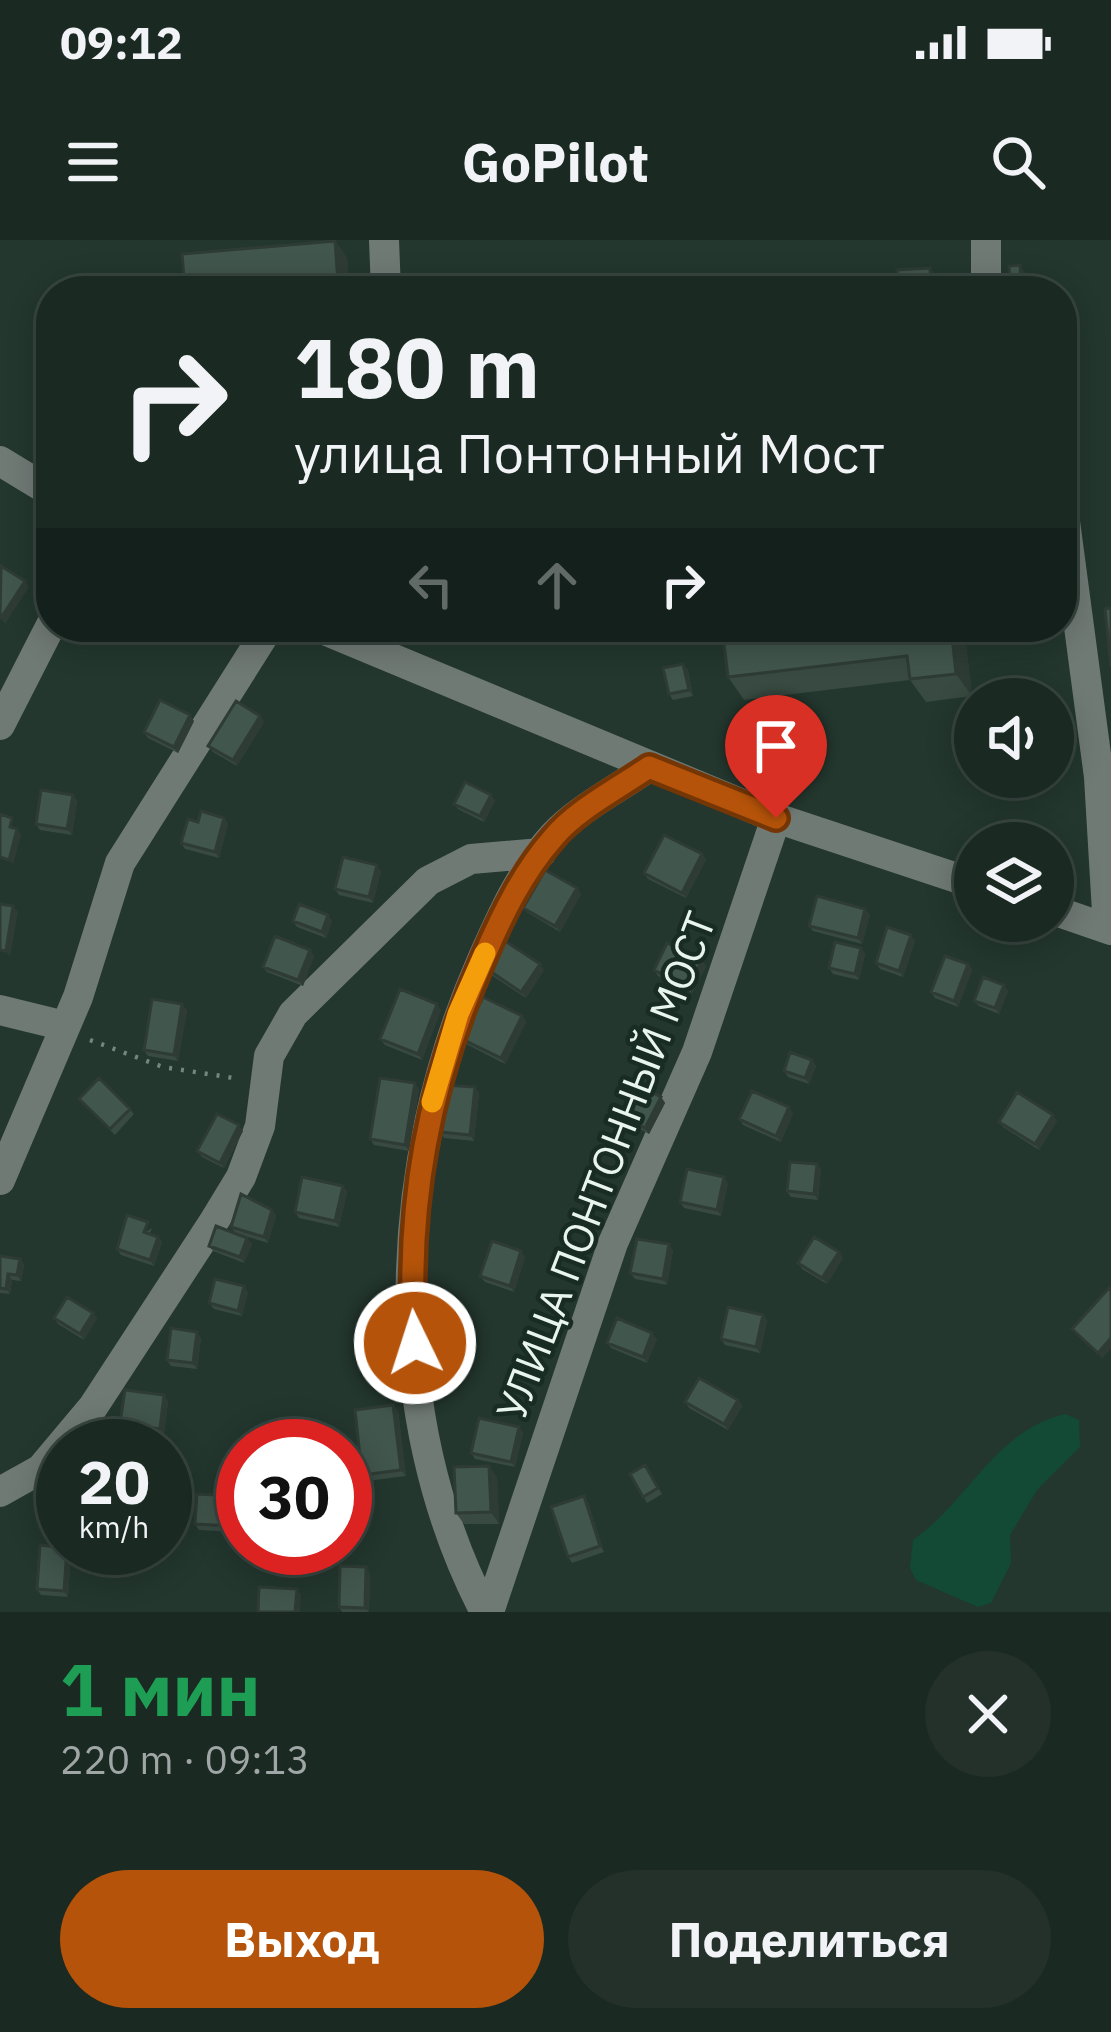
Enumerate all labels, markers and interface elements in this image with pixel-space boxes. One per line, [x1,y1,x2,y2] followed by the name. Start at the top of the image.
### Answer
[60,13,183,71] text: 09:12
[462,127,649,197] text: GoPilot
[60,129,126,195] icon: menu
[985,129,1051,195] icon: search
[294,312,540,421] text: 180 m
[96,324,252,480] icon: right
[294,418,885,488] text: улица Понтонный Мост
[398,552,464,618] icon: left
[524,552,590,618] icon: ahead
[650,552,716,618] icon: right
[954,678,1074,942] map controls
[954,678,1074,798] button: sound
[725,695,827,818] pin
[743,713,809,779] icon: arrive
[954,822,1074,942] button: layers
[483,904,728,1428] street label: УЛИЦА ПОНТОННЫЙ МОСТ
[352,1280,478,1406] position arrow
[216,1419,372,1575] speed limit sign: 30
[78,1442,150,1521] text: 20
[79,1507,149,1546] text: km/h
[60,1642,261,1736] text: 1 мин
[925,1651,1051,1777] button: close
[60,1734,310,1785] text: 220 m · 09:13
[60,1870,544,2008] button: Выход
[568,1870,1051,2008] button: Поделиться

